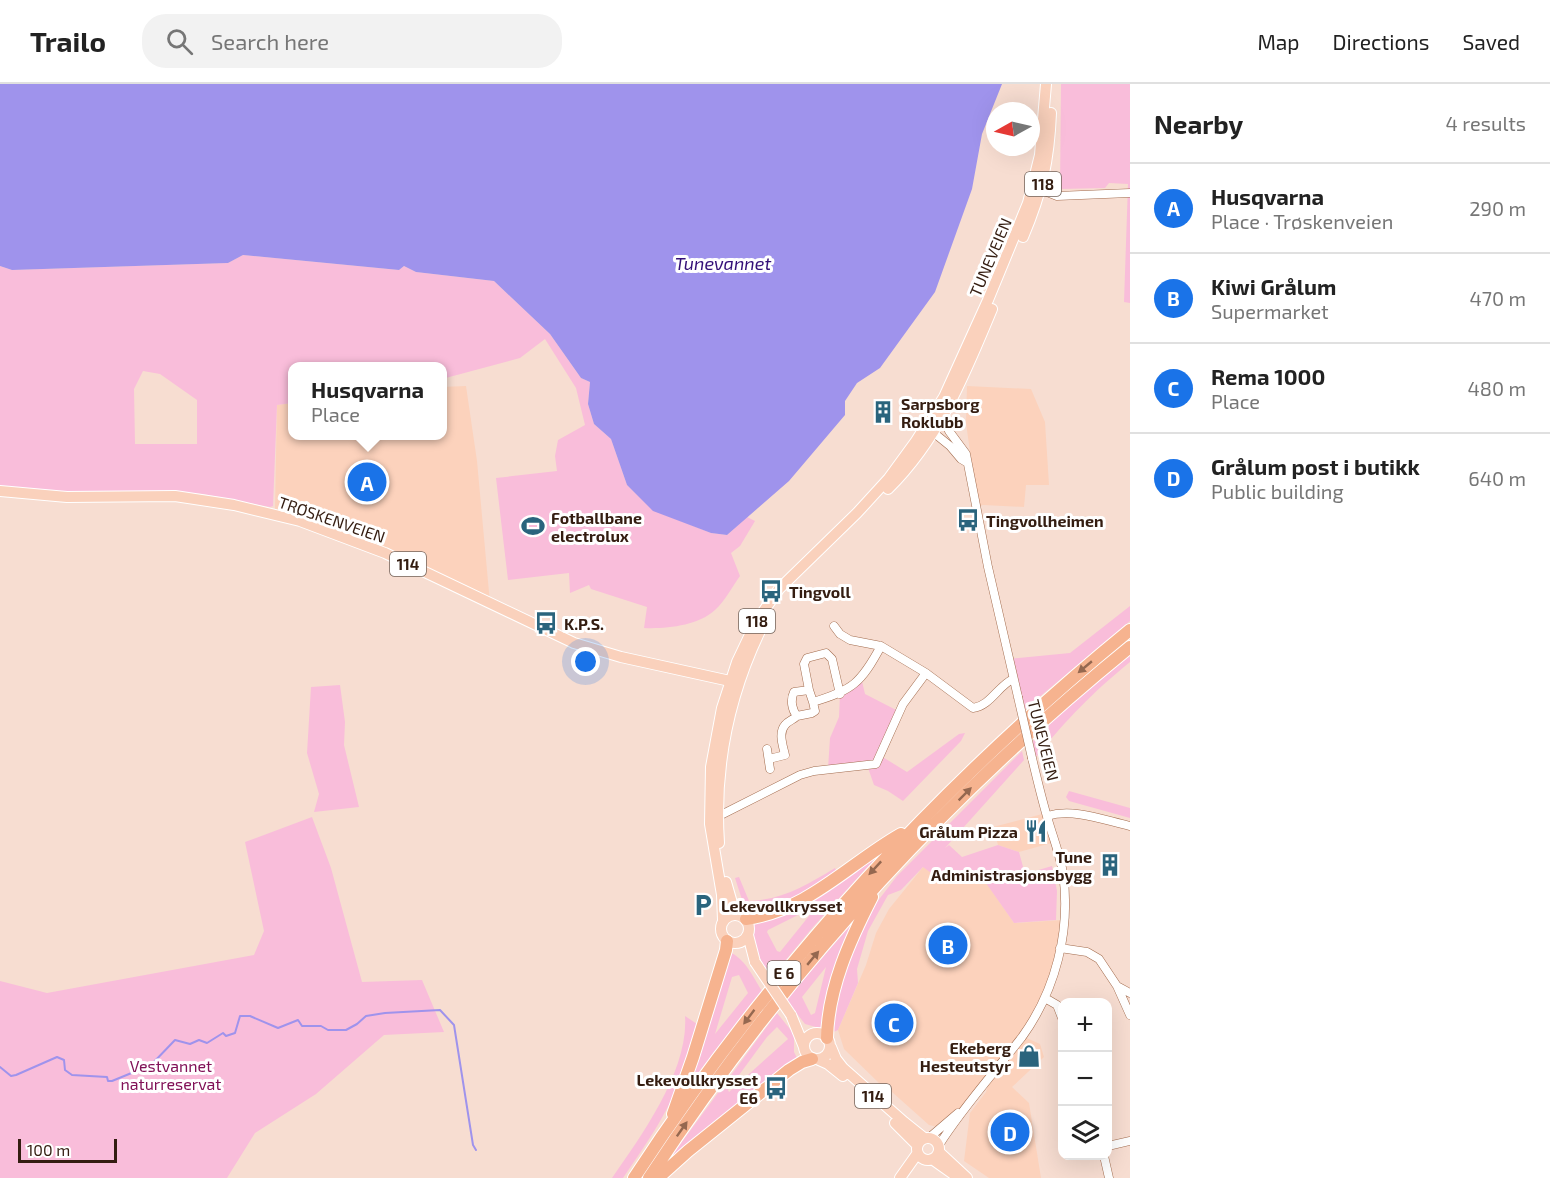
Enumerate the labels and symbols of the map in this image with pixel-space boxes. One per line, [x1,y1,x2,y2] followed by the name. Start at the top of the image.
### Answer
[986,102,1040,156] north arrow
[1025,172,1061,196] road number: 118
[965,215,1015,299] street label: TUNEVEIEN
[675,252,771,274] water label: Tunevannet
[901,394,980,431] place label: Sarpsborg Roklubb
[870,399,896,425] building icon: Sarpsborg Roklubb
[348,460,386,504] pin: A
[276,492,388,546] street label: TRØSKENVEIEN
[955,507,981,533] bus stop icon: Tingvollheimen
[551,508,642,545] place label: Fotballbane electrolux
[986,511,1104,530] place label: Tingvollheimen
[520,513,546,539] sports icon: Fotballbane electrolux
[390,552,426,576] road number: 114
[758,578,784,604] bus stop icon: Tingvoll
[789,582,852,601] place label: Tingvoll
[739,609,775,633] road number: 118
[533,610,559,636] bus stop icon: K.P.S.
[564,614,604,633] place label: K.P.S.
[571,647,600,676] your location
[1077,661,1093,674] one-way arrow
[1025,697,1063,783] street label: TUNEVEIEN
[958,787,972,801] one-way arrow
[1023,818,1049,844] restaurant icon: Grålum Pizza
[919,822,1018,841] place label: Grålum Pizza
[931,847,1093,885] place label: Tune Administrasjonsbygg
[1097,852,1123,878] building icon: Tune Administrasjonsbygg
[868,861,882,876] one-way arrow
[690,892,716,918] parking icon: Lekevollkrysset
[721,896,843,916] place label: Lekevollkrysset
[928,922,968,968] pin: B
[806,951,819,966] one-way arrow
[768,961,800,985] road number: E 6
[874,1000,914,1046] pin: C
[743,1009,755,1025] one-way arrow
[920,1038,1012,1076] place label: Ekeberg Hesteutstyr
[1016,1043,1042,1069] shop icon: Ekeberg Hesteutstyr
[121,1056,221,1093] park label: Vestvannet naturreservat
[637,1070,758,1107] place label: Lekevollkrysset E6
[763,1075,789,1101] bus stop icon: Lekevollkrysset E6
[855,1084,891,1108] road number: 114
[990,1110,1030,1154] pin: D
[676,1122,688,1138] one-way arrow
[18,1136,117,1164] scale bar

